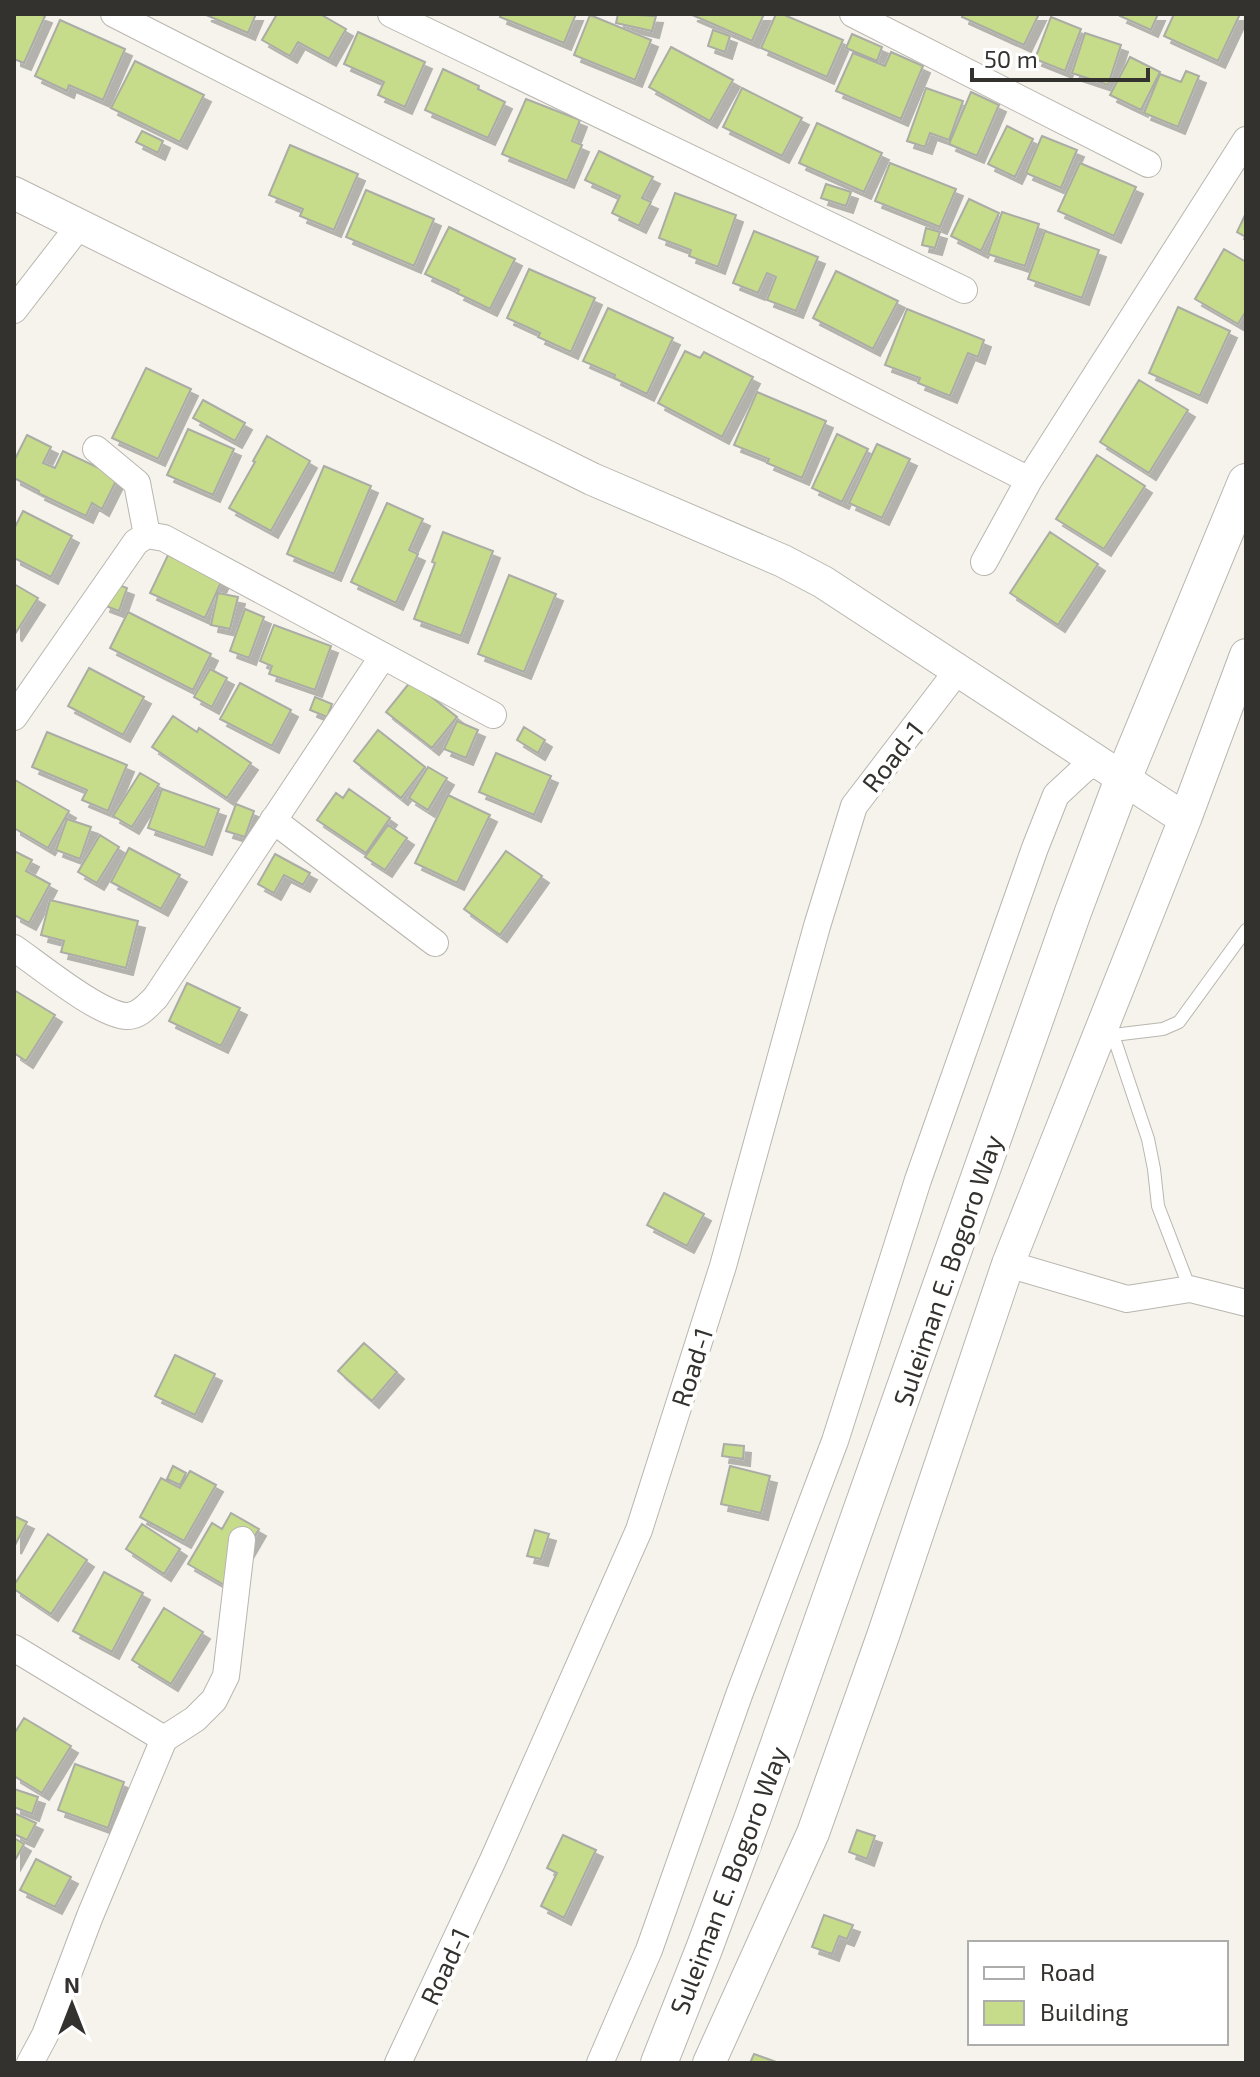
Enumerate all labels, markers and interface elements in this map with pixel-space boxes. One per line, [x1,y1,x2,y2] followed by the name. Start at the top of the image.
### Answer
[972,32,1148,82] scale bar
[984,44,1038,73] text: 50 m
[855,715,929,797] street label: Road-1
[886,1130,1008,1410] street label: Suleiman E. Bogoro Way
[664,1324,718,1410] street label: Road-1
[663,1741,794,2018] street label: Suleiman E. Bogoro Way
[413,1923,475,2009] street label: Road-1
[968,1941,1228,2045] legend
[1040,1957,1095,1986] text: Road
[32,1965,112,2045] north arrow
[64,1971,80,1997] text: N
[1040,1997,1129,2026] text: Building

